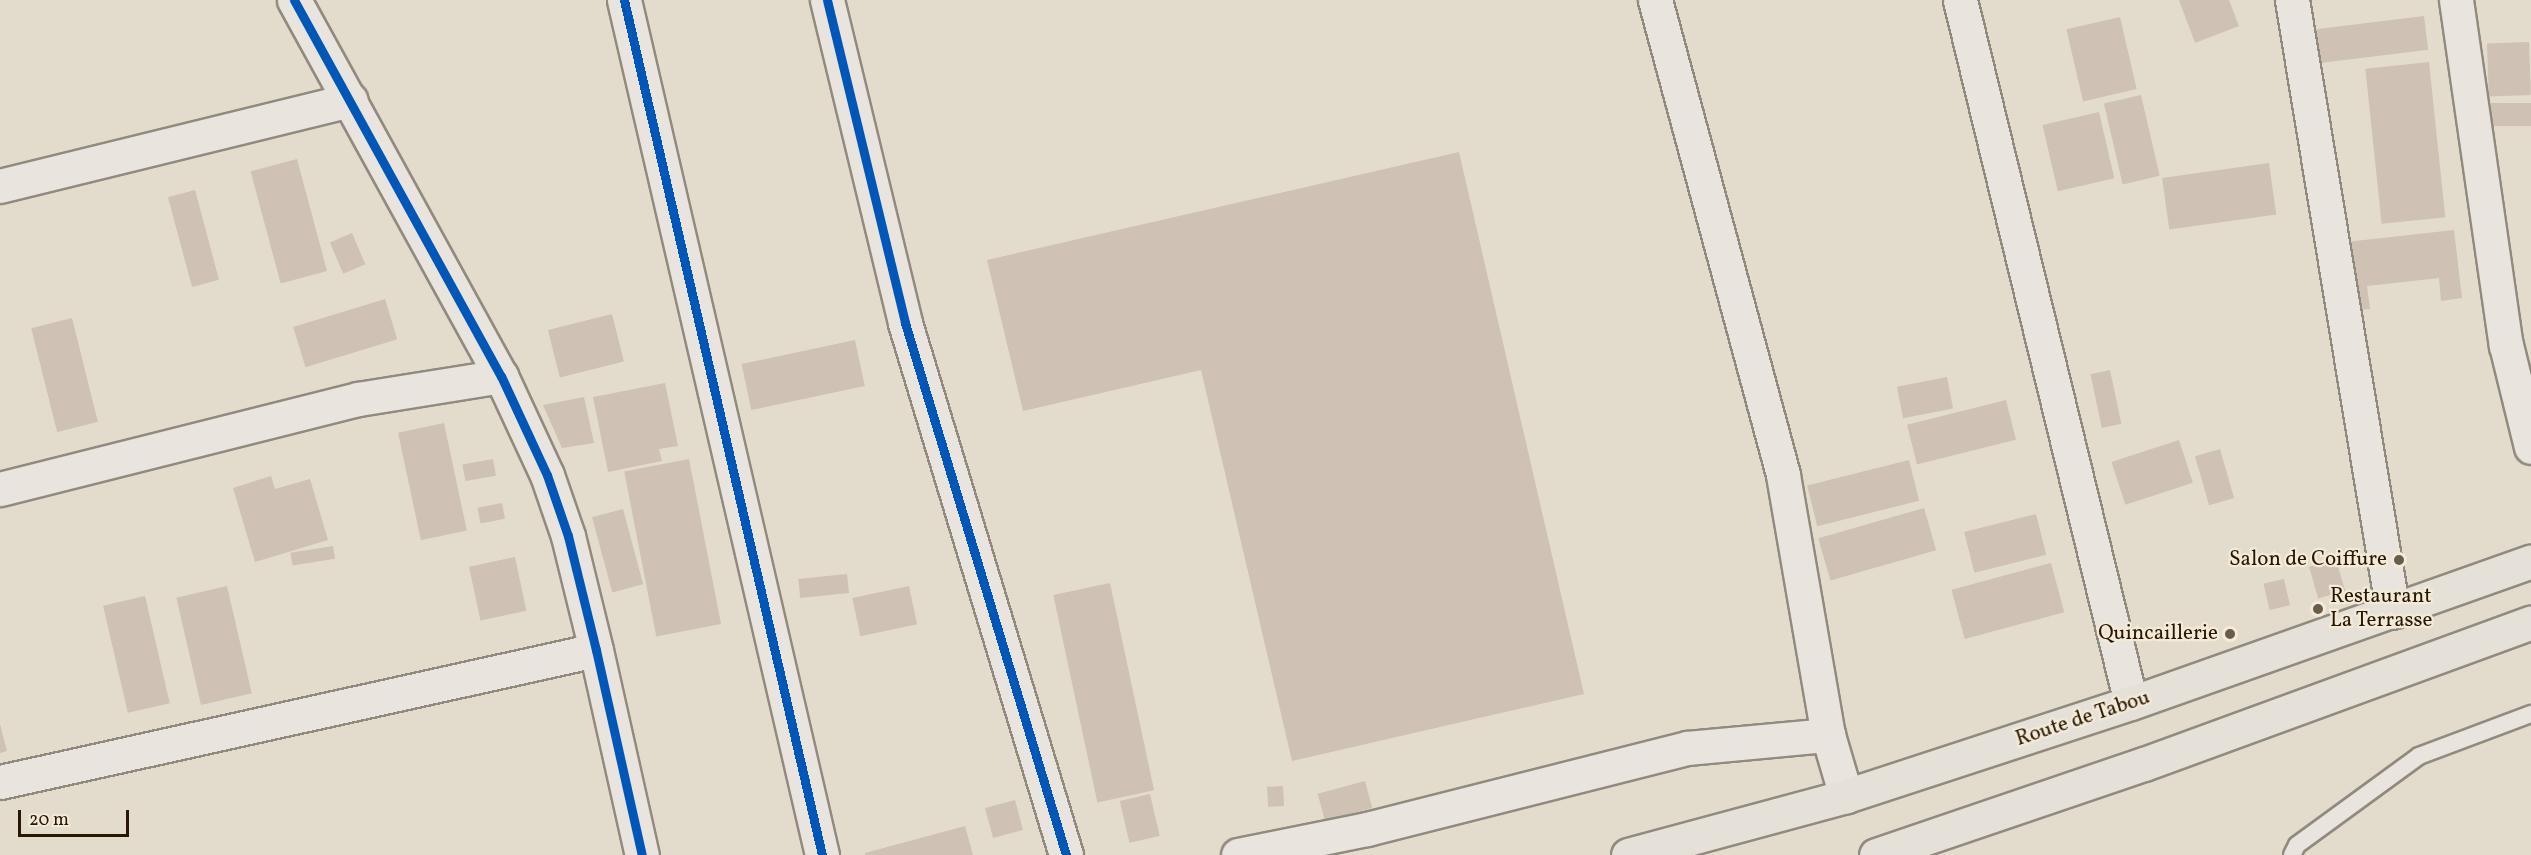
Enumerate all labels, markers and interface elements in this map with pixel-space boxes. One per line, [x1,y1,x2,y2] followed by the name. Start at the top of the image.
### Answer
[2229,547,2387,573] place label: Salon de Coiffure
[2392,553,2406,567] marker: Salon de Coiffure
[2330,584,2433,634] place label: Restaurant La Terrasse
[2311,602,2325,616] marker: Restaurant La Terrasse
[2098,621,2218,647] place label: Quincaillerie
[2223,627,2237,641] marker: Quincaillerie
[2012,685,2154,753] street label: Route de Tabou
[21,798,132,836] scale bar
[29,808,69,833] text: 20 m

